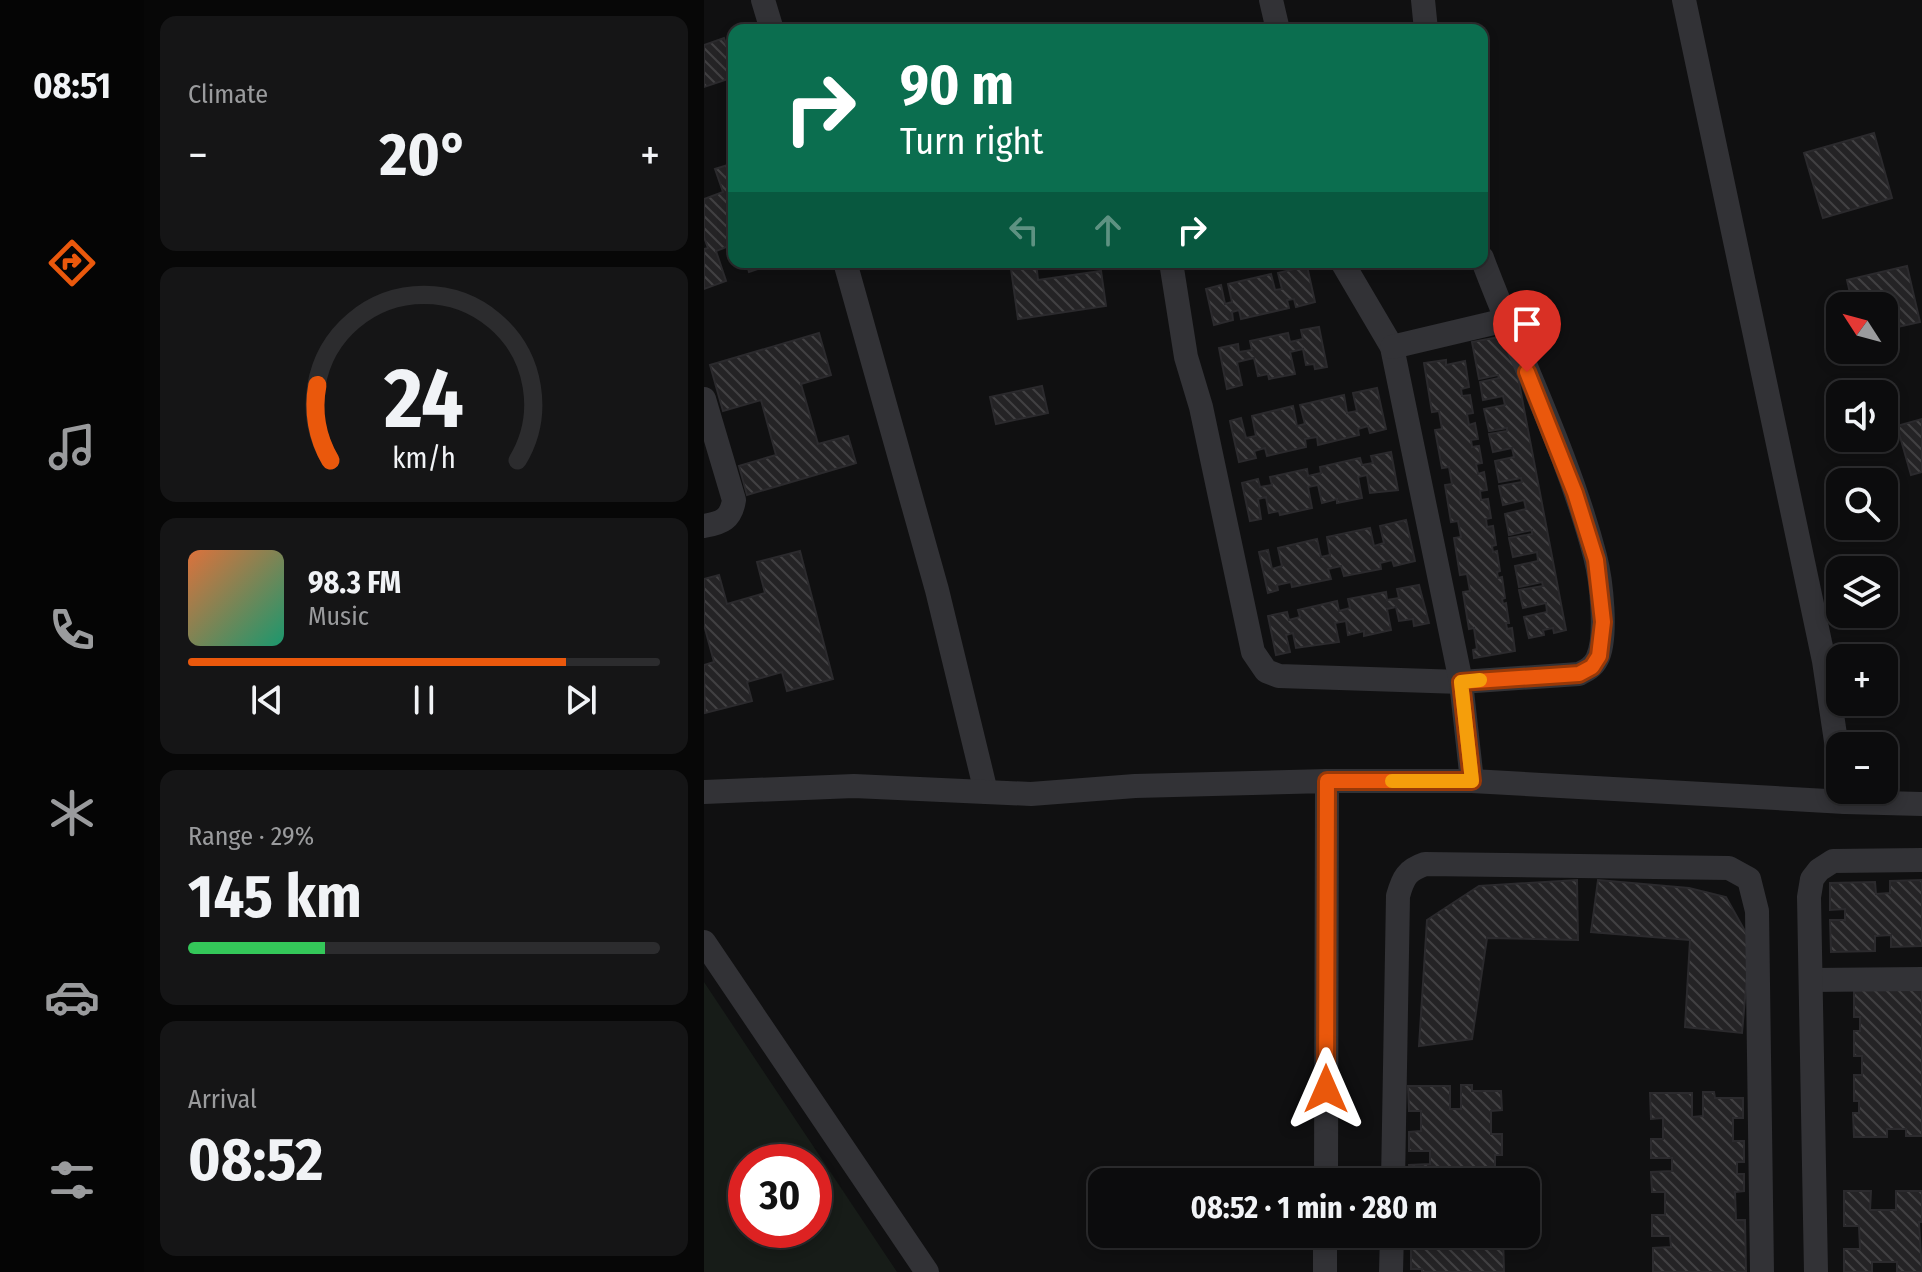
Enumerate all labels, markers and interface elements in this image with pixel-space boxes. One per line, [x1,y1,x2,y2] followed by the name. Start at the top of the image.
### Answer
[900,52,1014,119] text: 90 m
[768,56,872,160] icon: right
[33,64,111,108] text: 08:51
[188,79,268,110] text: Climate
[380,119,468,191] text: 20°
[900,120,1043,164] text: Turn right
[188,129,208,182] text: −
[640,129,660,182] text: +
[1002,208,1046,252] icon: left
[1086,208,1130,252] icon: ahead
[1170,208,1214,252] icon: right
[44,235,100,291] icon: directions
[1493,290,1561,372] pin
[1826,292,1898,364] north arrow
[1826,292,1898,804] map controls
[1505,302,1549,346] icon: arrive
[383,348,464,448] text: 24
[1826,380,1898,452] button: sound
[44,419,100,475] icon: music
[392,441,456,476] text: km/h
[1826,468,1898,540] button: search
[1826,556,1898,628] button: layers
[308,565,401,601] text: 98.3 FM
[308,601,369,632] text: Music
[44,602,100,658] icon: phone
[1826,644,1898,716] button: +
[245,678,289,722] icon: previous
[402,678,446,722] icon: pause
[559,678,603,722] icon: next
[1826,732,1898,804] button: −
[44,785,100,841] icon: climate
[188,821,314,852] text: Range · 29%
[188,861,362,933] text: 145 km
[44,969,100,1025] icon: car
[1284,1047,1368,1131] position arrow
[188,1084,257,1115] text: Arrival
[188,1124,323,1196] text: 08:52
[728,1144,832,1248] speed limit sign: 30
[44,1152,100,1208] icon: filters
[1191,1190,1437,1226] text: 08:52 · 1 min · 280 m

